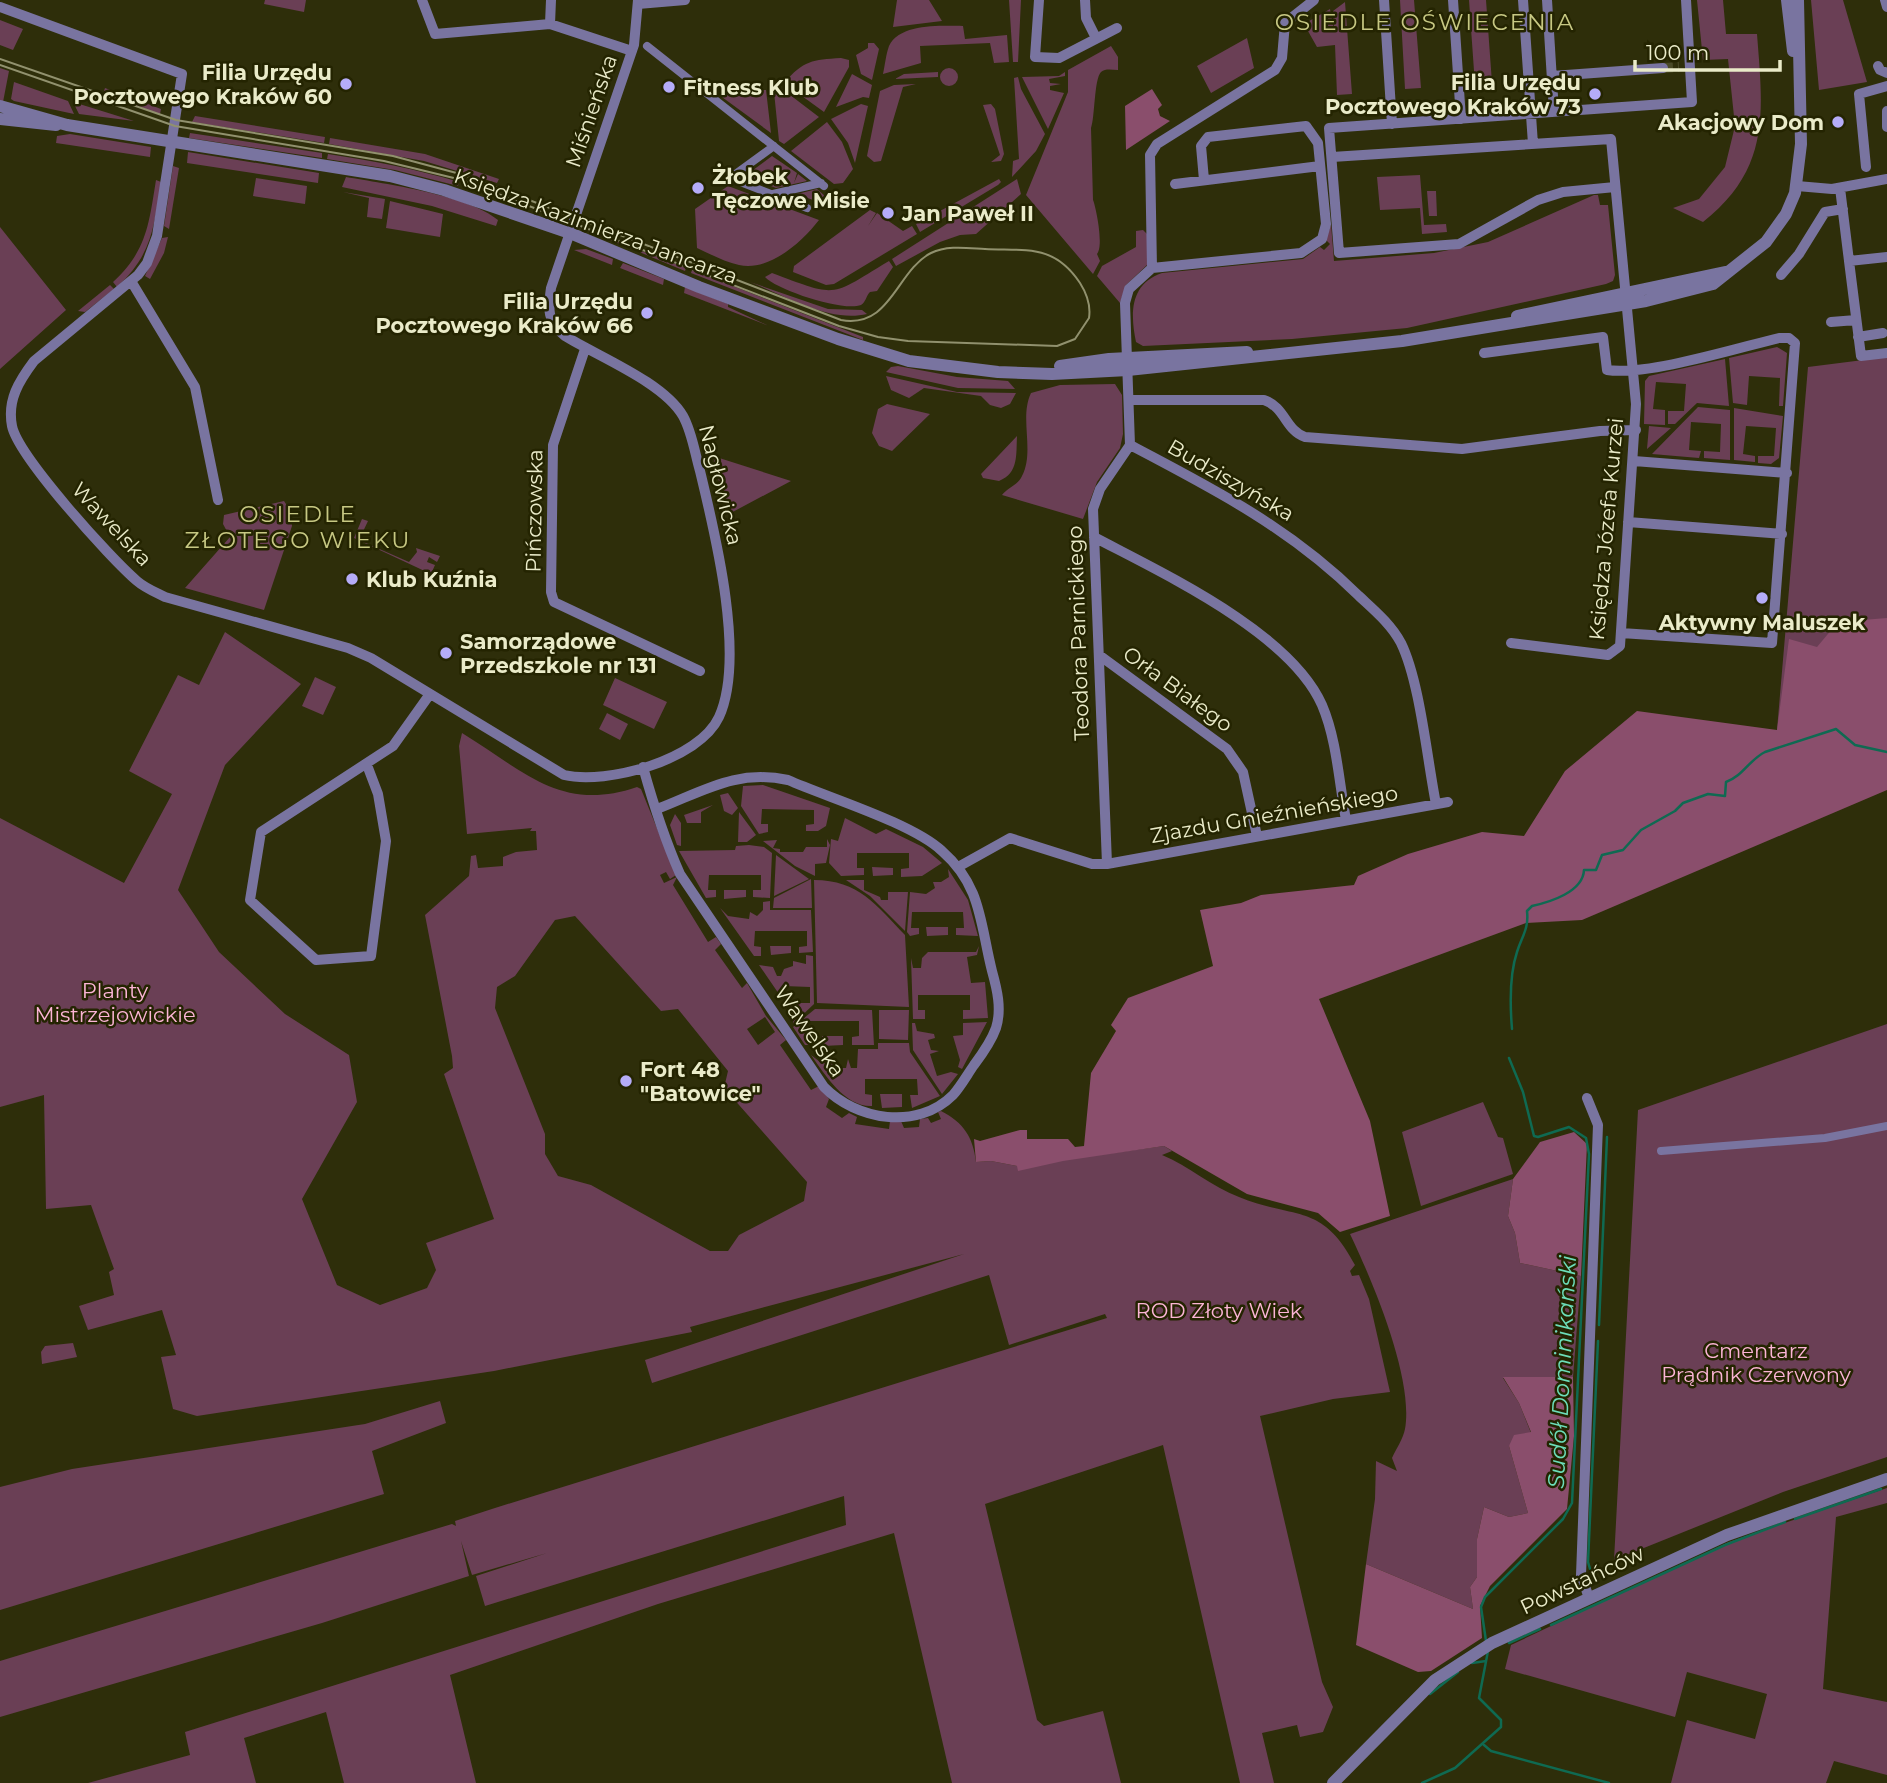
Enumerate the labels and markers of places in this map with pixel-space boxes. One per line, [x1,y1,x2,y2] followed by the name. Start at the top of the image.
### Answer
[74,60,332,109] place label: Filia Urzędu Pocztowego Kraków 60
[1325,70,1581,119] place label: Filia Urzędu Pocztowego Kraków 73
[683,75,819,100] place label: Fitness Klub
[338,76,354,92] marker: Filia Urzędu Pocztowego Kraków 60
[661,79,677,95] marker: Fitness Klub
[1587,86,1603,102] marker: Filia Urzędu Pocztowego Kraków 73
[1657,110,1824,135] place label: Akacjowy Dom
[1830,114,1846,130] marker: Akacjowy Dom
[712,163,870,213] place label: Żłobek Tęczowe Misie
[690,180,706,196] marker: Żłobek Tęczowe Misie
[901,201,1034,226] place label: Jan Paweł II
[880,205,896,221] marker: Jan Paweł II
[375,289,633,338] place label: Filia Urzędu Pocztowego Kraków 66
[639,305,655,321] marker: Filia Urzędu Pocztowego Kraków 66
[366,567,498,592] place label: Klub Kuźnia
[344,571,360,587] marker: Klub Kuźnia
[1754,590,1770,606] marker: Aktywny Maluszek
[1658,610,1865,635] place label: Aktywny Maluszek
[460,629,657,678] place label: Samorządowe Przedszkole nr 131
[438,645,454,661] marker: Samorządowe Przedszkole nr 131
[640,1057,761,1106] place label: Fort 48 "Batowice"
[618,1073,634,1089] marker: Fort 48 "Batowice"

